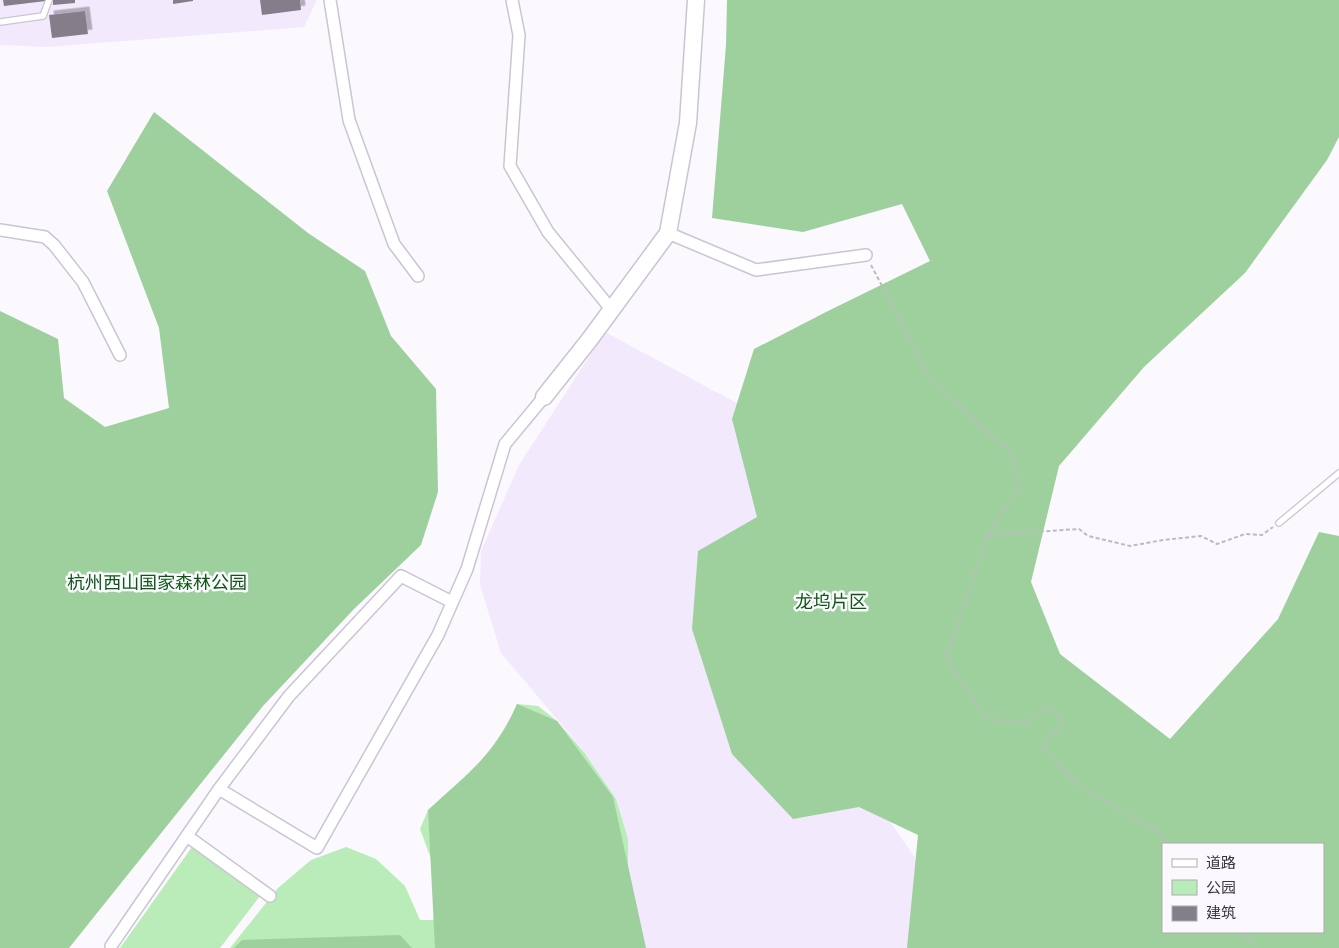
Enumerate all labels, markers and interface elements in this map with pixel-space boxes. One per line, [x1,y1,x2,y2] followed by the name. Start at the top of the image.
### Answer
[67,570,247,596] park label: 杭州西山国家森林公园
[795,589,867,615] park label: 龙坞片区
[1162,843,1324,933] legend
[1206,852,1236,874] text: 道路
[1206,877,1236,899] text: 公园
[1206,902,1236,924] text: 建筑

